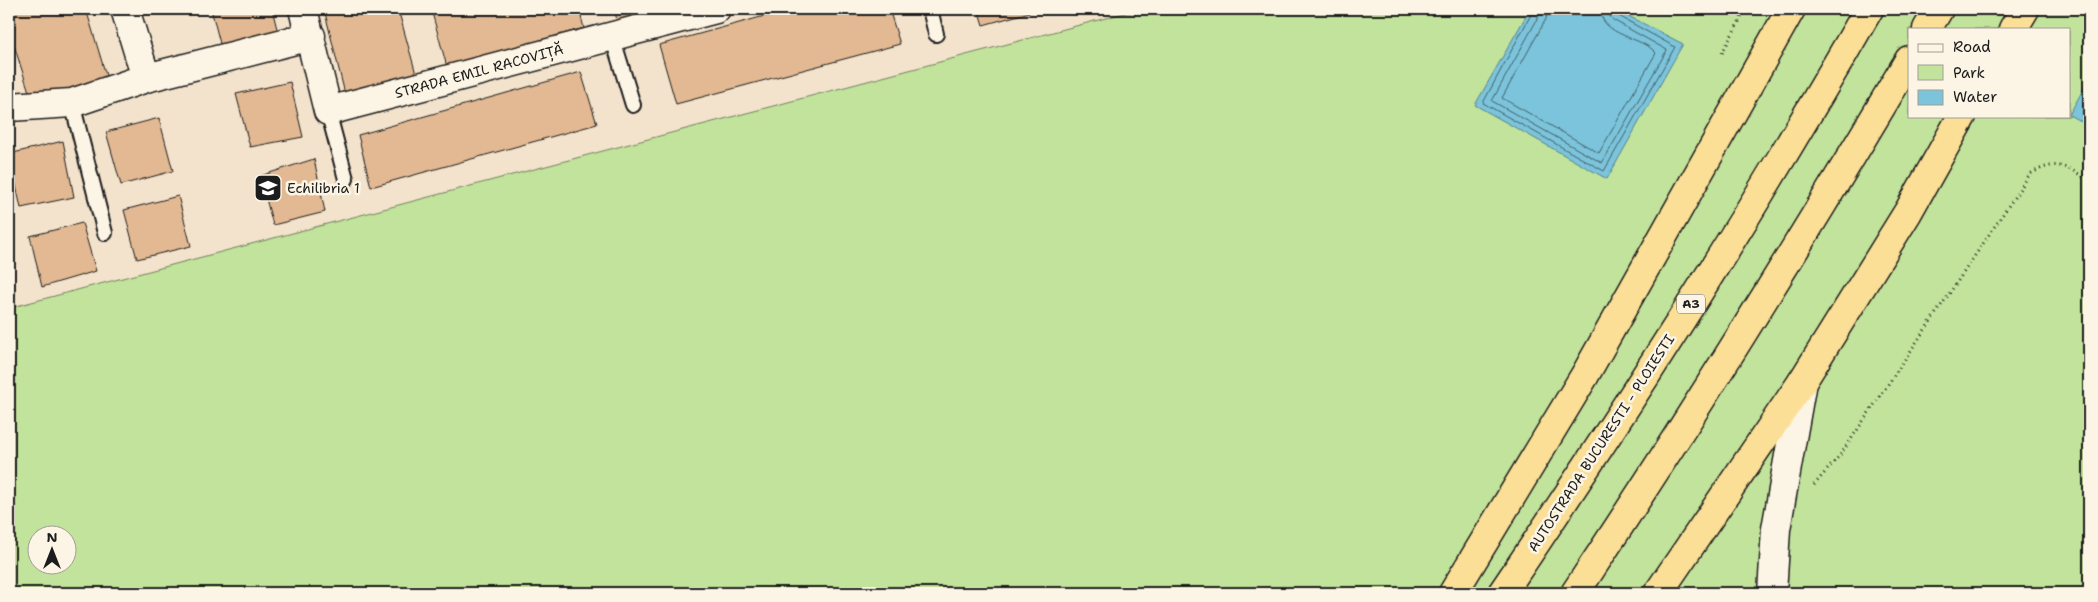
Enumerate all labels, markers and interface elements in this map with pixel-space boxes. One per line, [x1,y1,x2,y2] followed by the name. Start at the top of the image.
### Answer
[1908,28,2070,118] legend
[1953,37,1991,57] text: Road
[393,40,566,103] street label: STRADA EMIL RACOVIȚĂ
[1953,63,1985,83] text: Park
[1953,87,1997,107] text: Water
[253,173,283,203] school or university icon: Echilibria 1
[287,179,360,197] place label: Echilibria 1
[1677,294,1705,314] road number: A3
[1524,331,1678,555] street label: AUTOSTRADA BUCURESTI - PLOIESTI
[28,524,78,574] north arrow
[46,528,58,546] text: N

